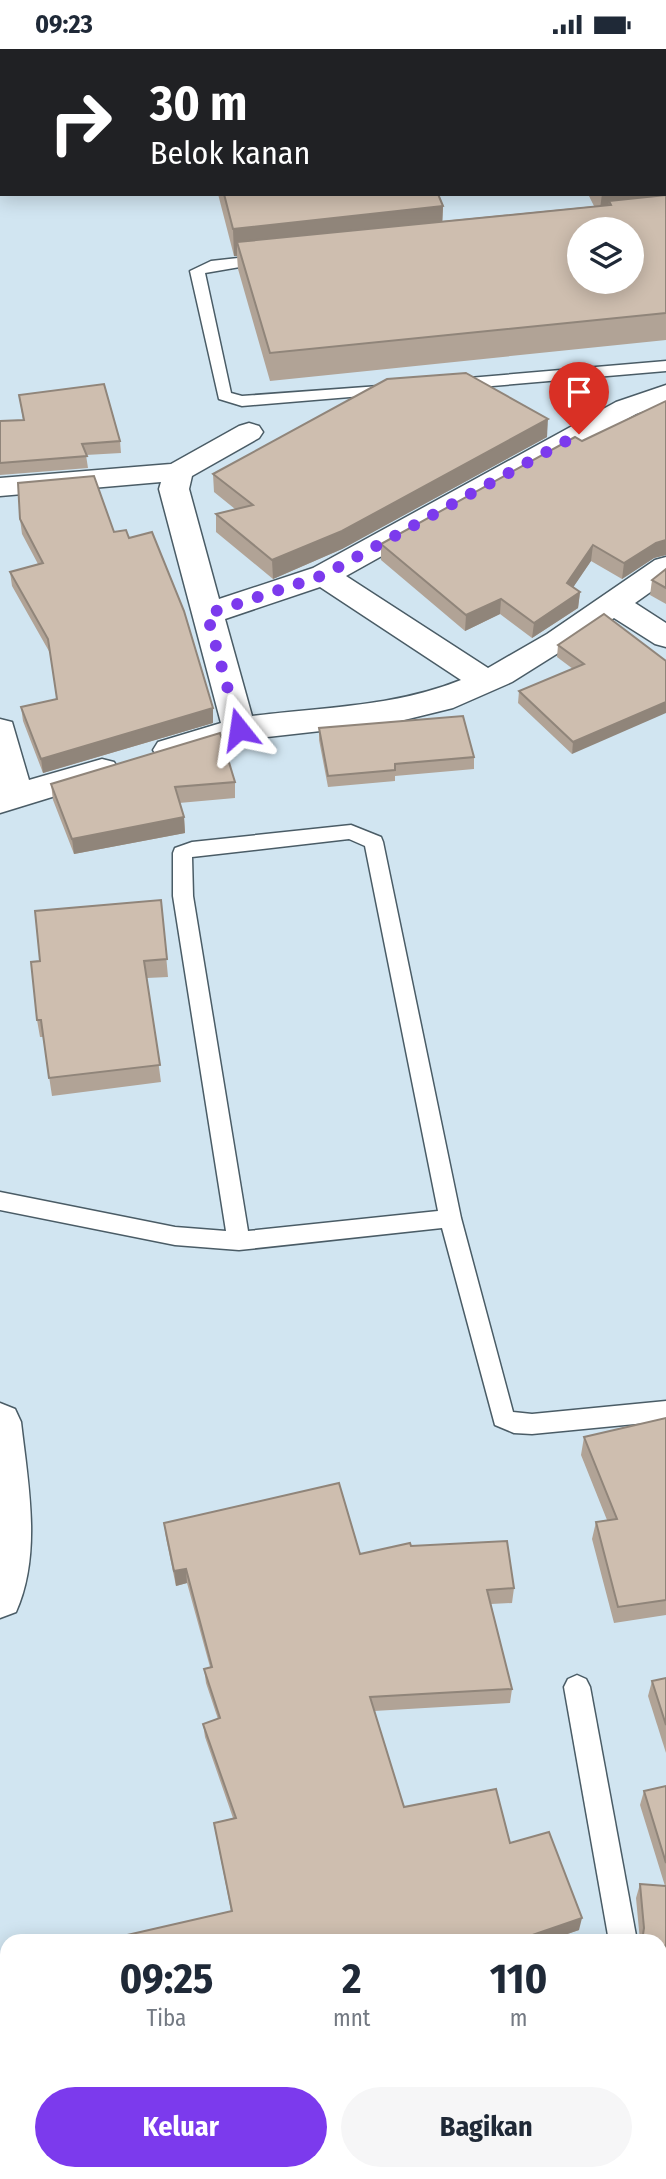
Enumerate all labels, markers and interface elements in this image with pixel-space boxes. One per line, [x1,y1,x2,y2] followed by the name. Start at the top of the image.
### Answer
[35,9,93,40] text: 09:23
[150,74,248,133] text: 30 m
[35,77,126,168] icon: right
[150,134,310,172] text: Belok kanan
[567,217,644,294] map controls
[567,217,644,294] button: layers
[549,362,609,434] pin
[560,373,598,411] icon: arrive
[202,692,276,766] position arrow
[119,1954,213,2004] text: 09:25
[342,1954,361,2004] text: 2
[490,1954,548,2004] text: 110
[147,2004,186,2032] text: Tiba
[333,2004,370,2032] text: mnt
[510,2004,528,2032] text: m
[35,2087,327,2167] button: Keluar
[341,2087,632,2167] button: Bagikan

